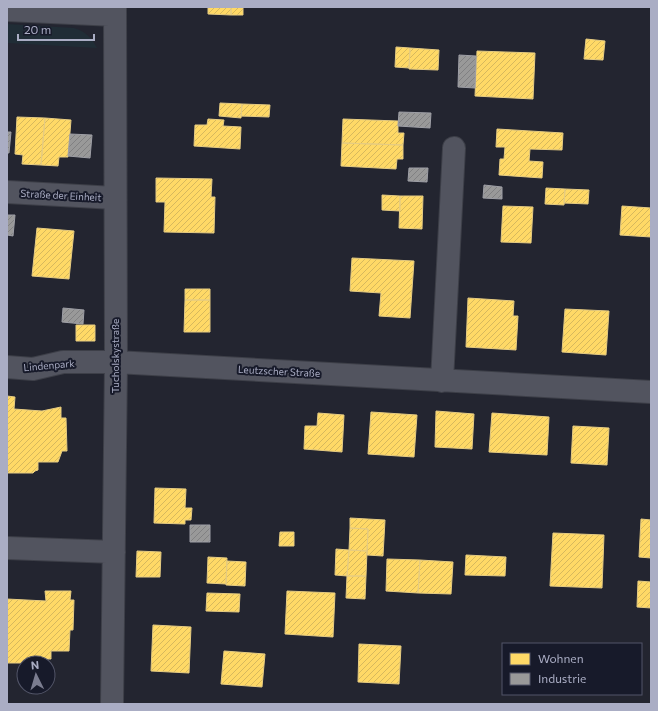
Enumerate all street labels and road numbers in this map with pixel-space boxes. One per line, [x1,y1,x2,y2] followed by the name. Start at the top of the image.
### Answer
[20,187,102,203] street label: Straße der Einheit
[109,319,121,393] street label: Tucholskystraße
[23,357,76,373] street label: Lindenpark
[238,363,320,379] street label: Leutzscher Straße

